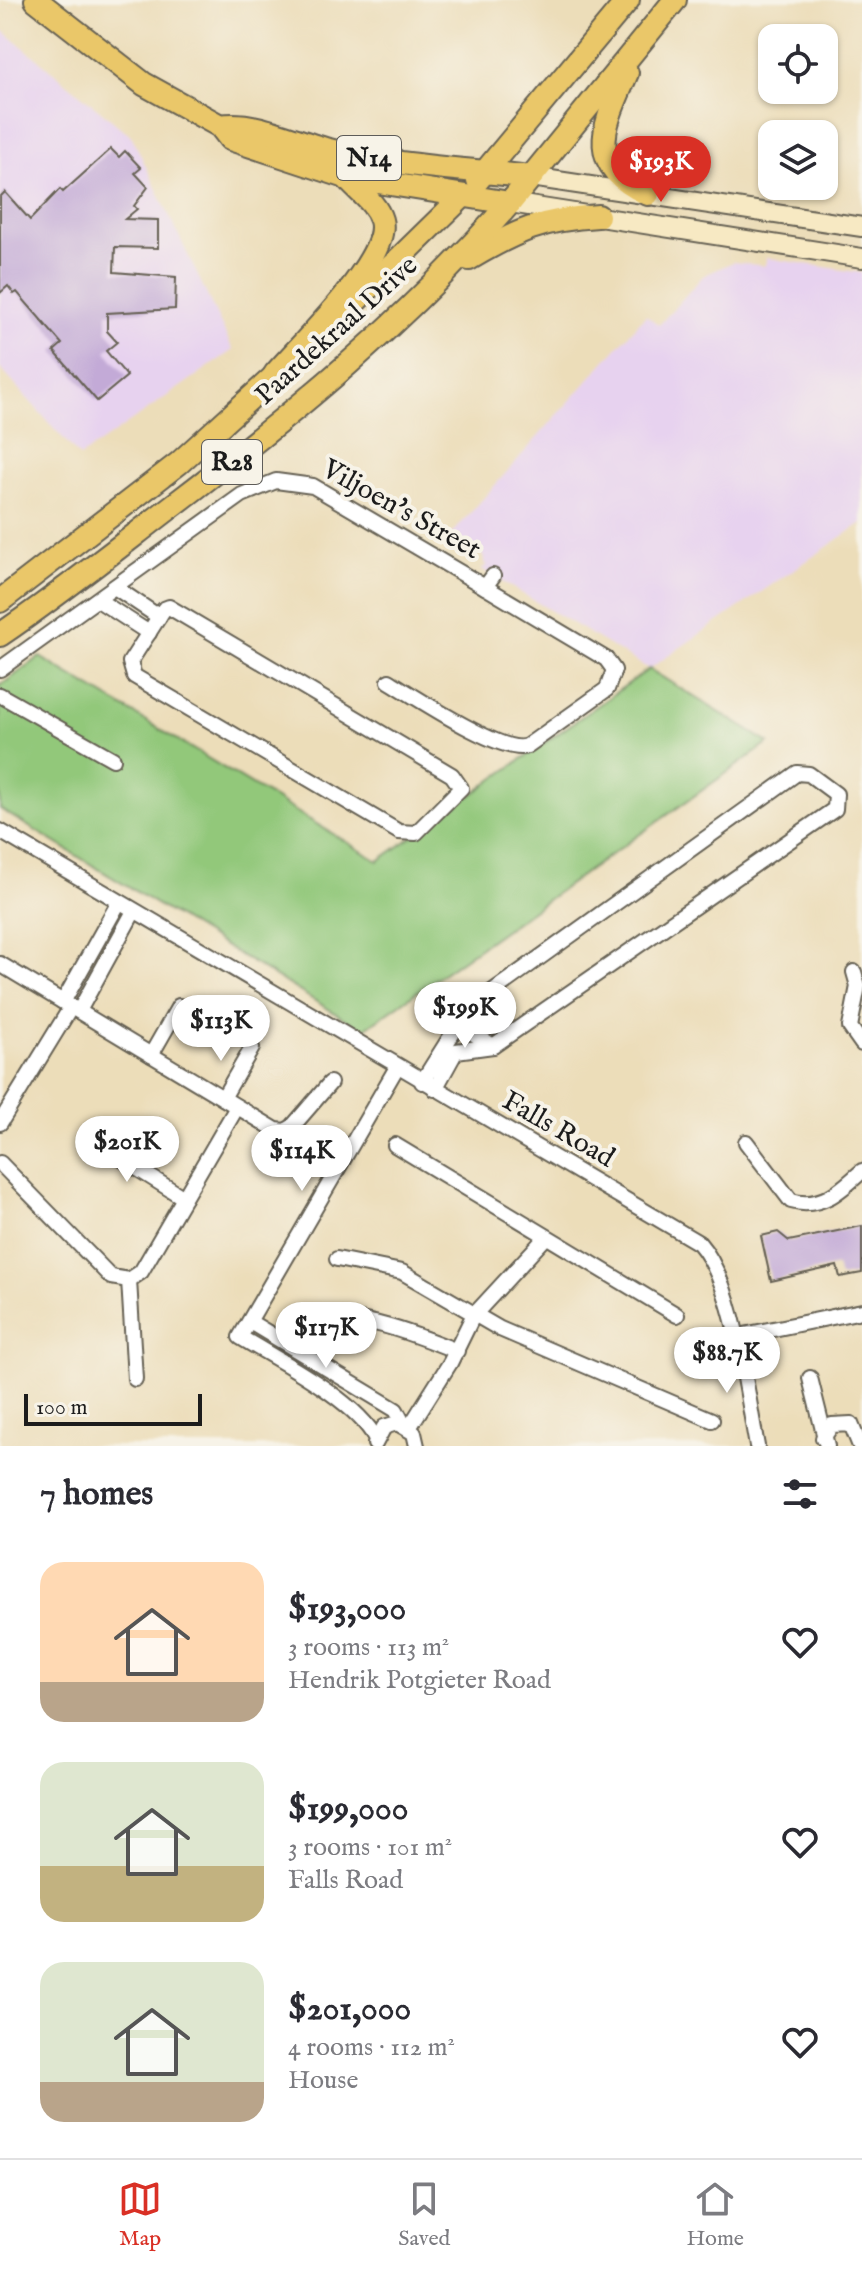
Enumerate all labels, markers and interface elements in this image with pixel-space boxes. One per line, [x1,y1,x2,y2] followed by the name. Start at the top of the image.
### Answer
[758,24,838,200] map controls
[758,24,838,104] button: locate
[758,120,838,200] button: layers
[337,136,401,180] road number: N14
[605,136,717,204] pin: $193K
[629,145,693,178] text: $193K
[248,249,426,413] street label: Paardekraal Drive
[202,440,262,484] road number: R28
[315,452,487,568] street label: Viljoen's Street
[409,982,521,1050] pin: $199K
[432,991,498,1024] text: $199K
[165,995,277,1063] pin: $113K
[190,1004,252,1037] text: $113K
[496,1084,621,1176] street label: Falls Road
[71,1116,183,1184] pin: $201K
[93,1125,161,1158] text: $201K
[246,1125,358,1193] pin: $114K
[269,1134,335,1167] text: $114K
[270,1302,382,1370] pin: $117K
[294,1311,358,1344] text: $117K
[662,1327,792,1395] pin: $88.7K
[692,1336,762,1369] text: $88.7K
[24,1390,202,1426] scale bar
[36,1394,88,1422] text: 100 m
[778,1472,822,1516] icon: filters
[40,1473,153,1516] text: 7 homes
[288,1588,406,1631] text: $193,000
[104,1594,200,1690] icon: home
[778,1620,822,1664] icon: heart
[288,1631,449,1664] text: 3 rooms · 113 m²
[288,1664,551,1697] text: Hendrik Potgieter Road
[288,1788,408,1831] text: $199,000
[104,1794,200,1890] icon: home
[778,1820,822,1864] icon: heart
[288,1831,452,1864] text: 3 rooms · 101 m²
[288,1864,403,1897] text: Falls Road
[288,1988,411,2031] text: $201,000
[104,1994,200,2090] icon: home
[778,2020,822,2064] icon: heart
[288,2031,455,2064] text: 4 rooms · 112 m²
[288,2064,358,2097] text: House
[118,2177,162,2253] tab: Map
[398,2177,450,2253] tab: Saved
[686,2177,744,2253] tab: Home

